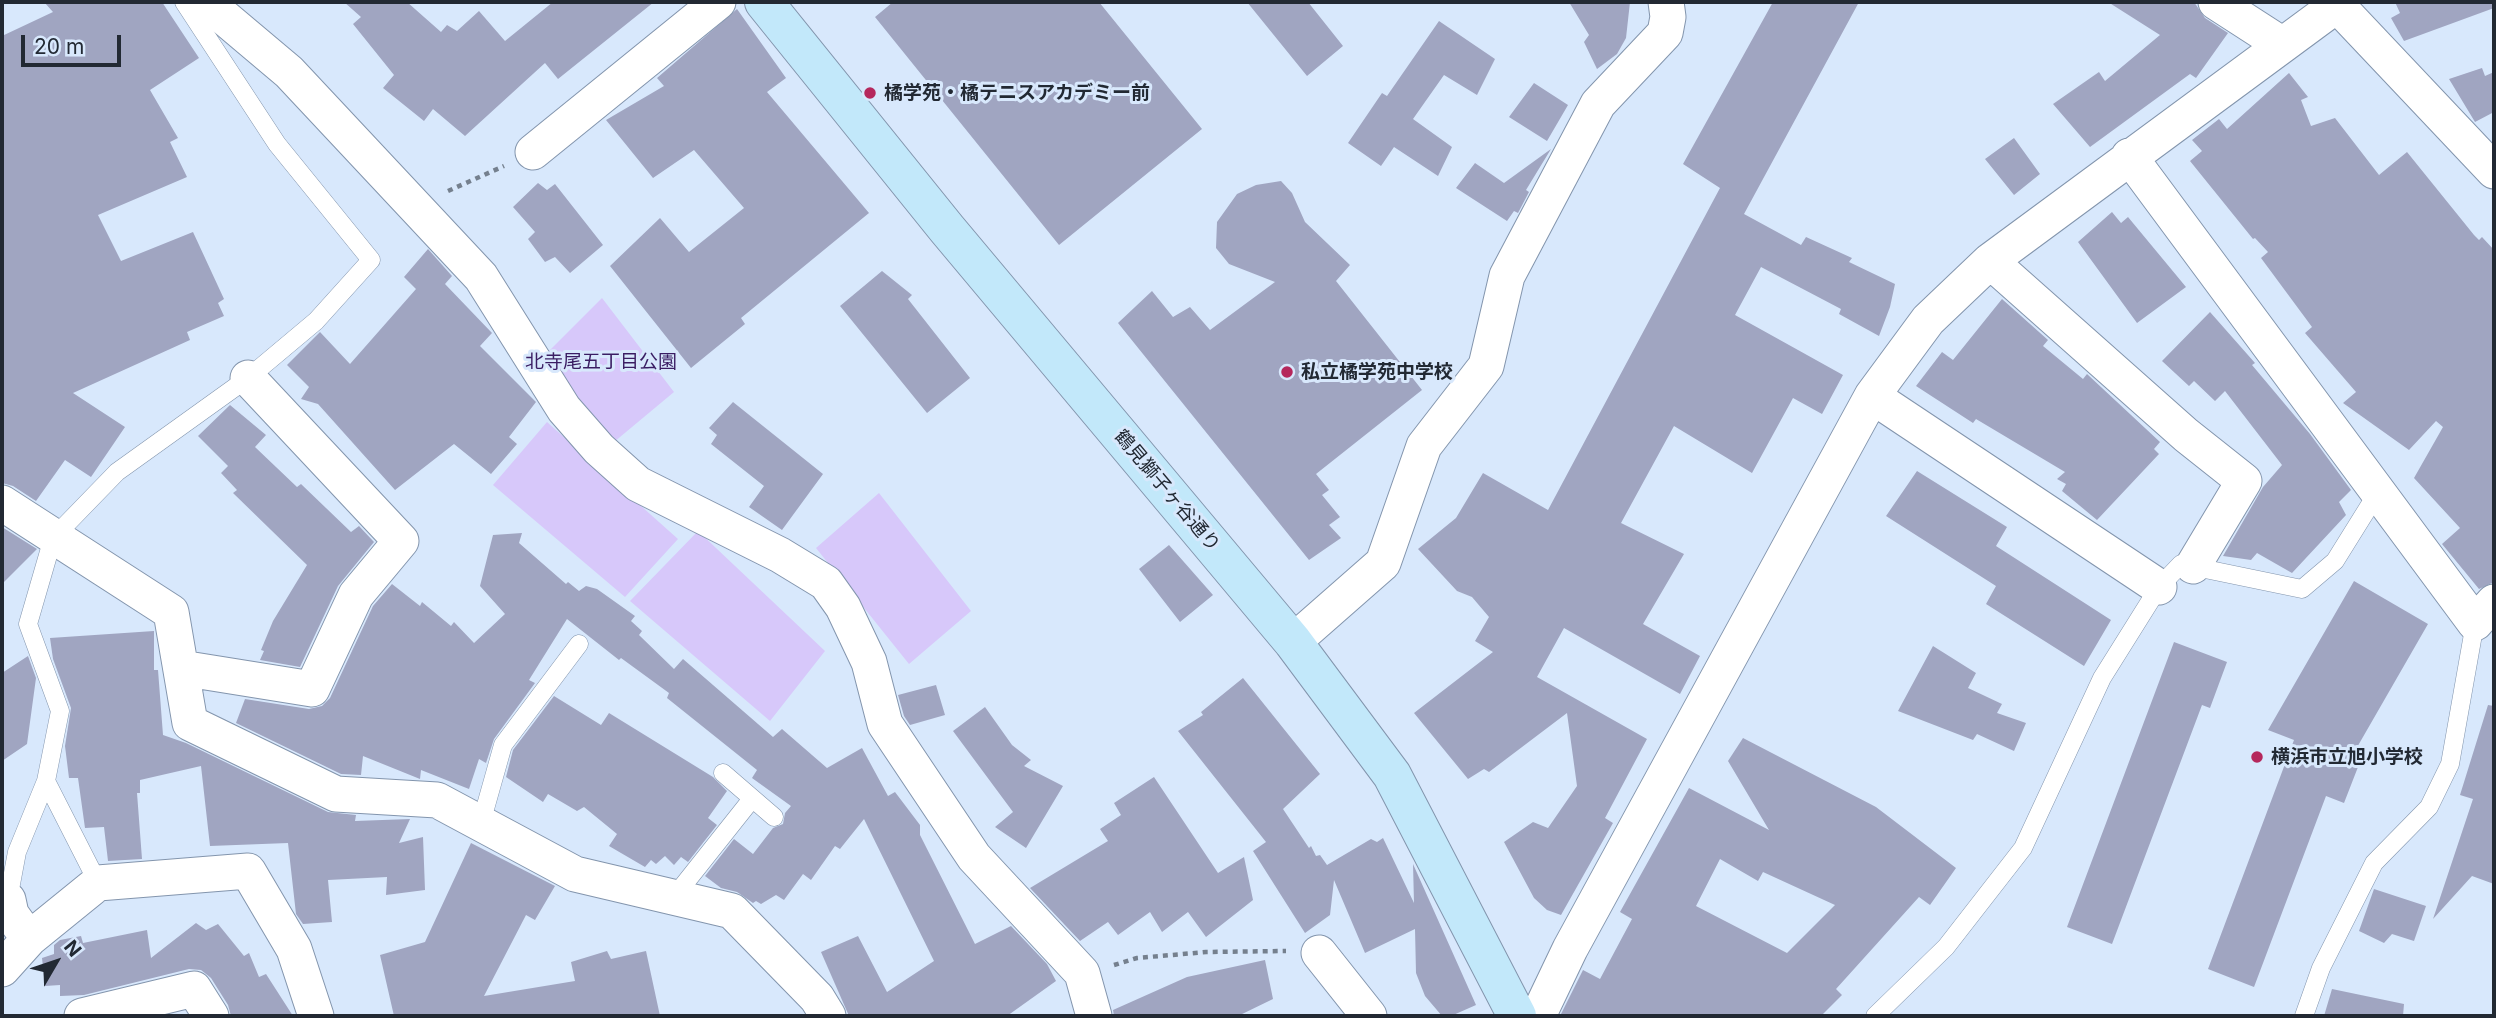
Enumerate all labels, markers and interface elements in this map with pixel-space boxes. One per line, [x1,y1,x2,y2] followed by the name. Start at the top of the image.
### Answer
[24,21,124,65] scale bar
[34,34,84,59] text: 20 m
[884,82,1150,104] place label: 橘学苑・橘テニスアカデミー前
[862,85,878,101] marker: 橘学苑・橘テニスアカデミー前
[525,351,677,373] park label: 北寺尾五丁目公園
[1301,361,1453,383] place label: 私立橘学苑中学校
[1279,364,1295,380] marker: 私立橘学苑中学校
[1109,425,1225,557] street label: 鶴見獅子ヶ谷通り
[2271,746,2423,768] place label: 横浜市立旭小学校
[2249,749,2265,765] marker: 横浜市立旭小学校
[21,927,91,997] north arrow
[59,936,86,961] text: N

